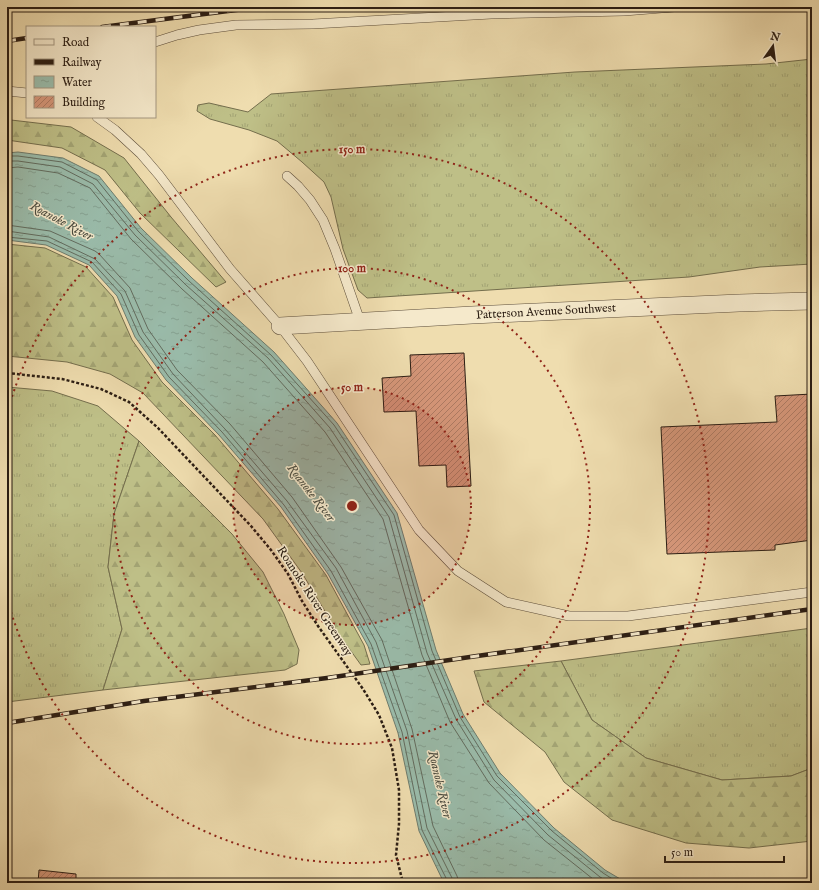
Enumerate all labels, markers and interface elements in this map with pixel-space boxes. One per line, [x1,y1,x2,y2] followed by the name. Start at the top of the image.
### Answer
[26,26,156,118] legend
[753,26,793,66] north arrow
[768,29,782,45] text: N
[62,35,90,50] text: Road
[62,55,101,70] text: Railway
[62,75,93,90] text: Water
[62,95,106,110] text: Building
[339,142,366,157] text: 150 m
[27,198,96,245] water label: Roanoke River
[338,261,367,276] text: 100 m
[476,300,616,323] street label: Patterson Avenue Southwest
[341,380,364,395] text: 50 m
[283,460,339,526] water label: Roanoke River
[345,499,359,513] centre of rings
[273,543,356,659] street label: Roanoke River Greenway
[423,749,456,820] water label: Roanoke River
[665,838,784,864] scale bar
[671,845,693,860] text: 50 m

